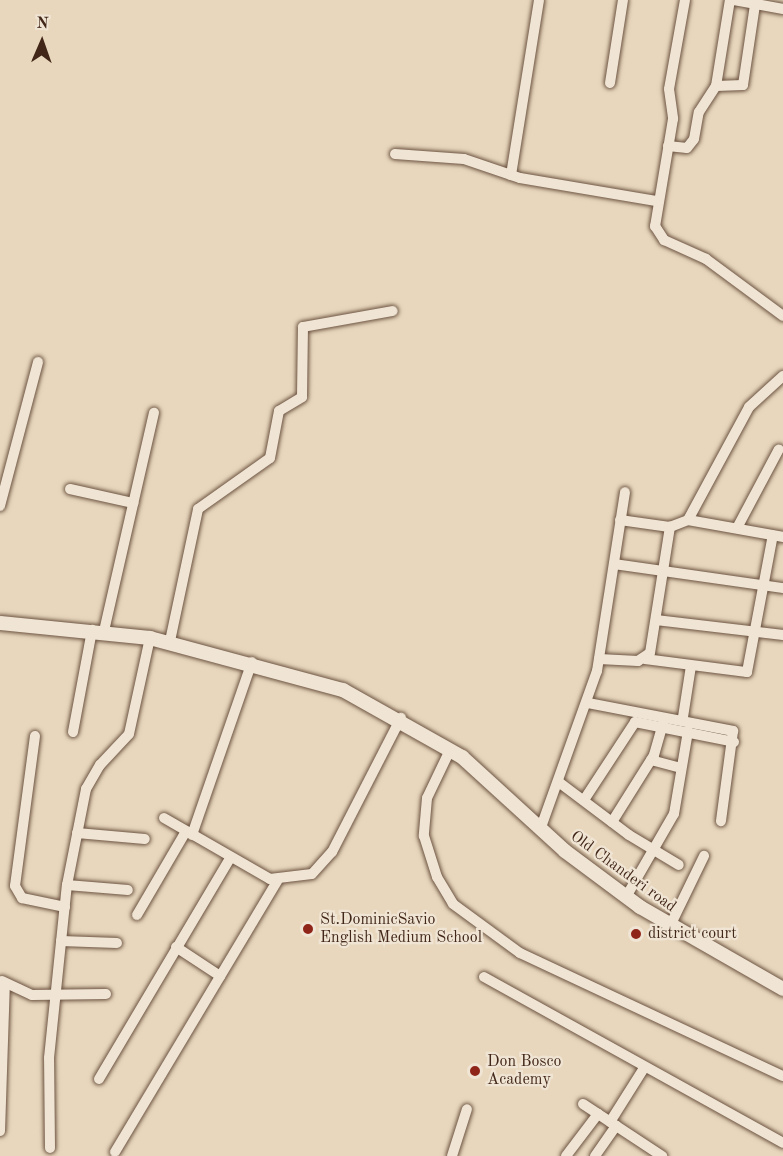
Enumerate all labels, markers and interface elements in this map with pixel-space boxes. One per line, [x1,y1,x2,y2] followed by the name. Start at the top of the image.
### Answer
[12,12,72,72] north arrow
[36,16,49,32] text: N
[566,827,680,917] street label: Old Chanderi road
[320,910,482,948] place label: St.DominicSavio English Medium School
[301,922,315,936] marker: St.DominicSavio English Medium School
[648,924,737,944] place label: district court
[629,927,643,941] marker: district court
[487,1052,561,1090] place label: Don Bosco Academy
[468,1064,482,1078] marker: Don Bosco Academy

